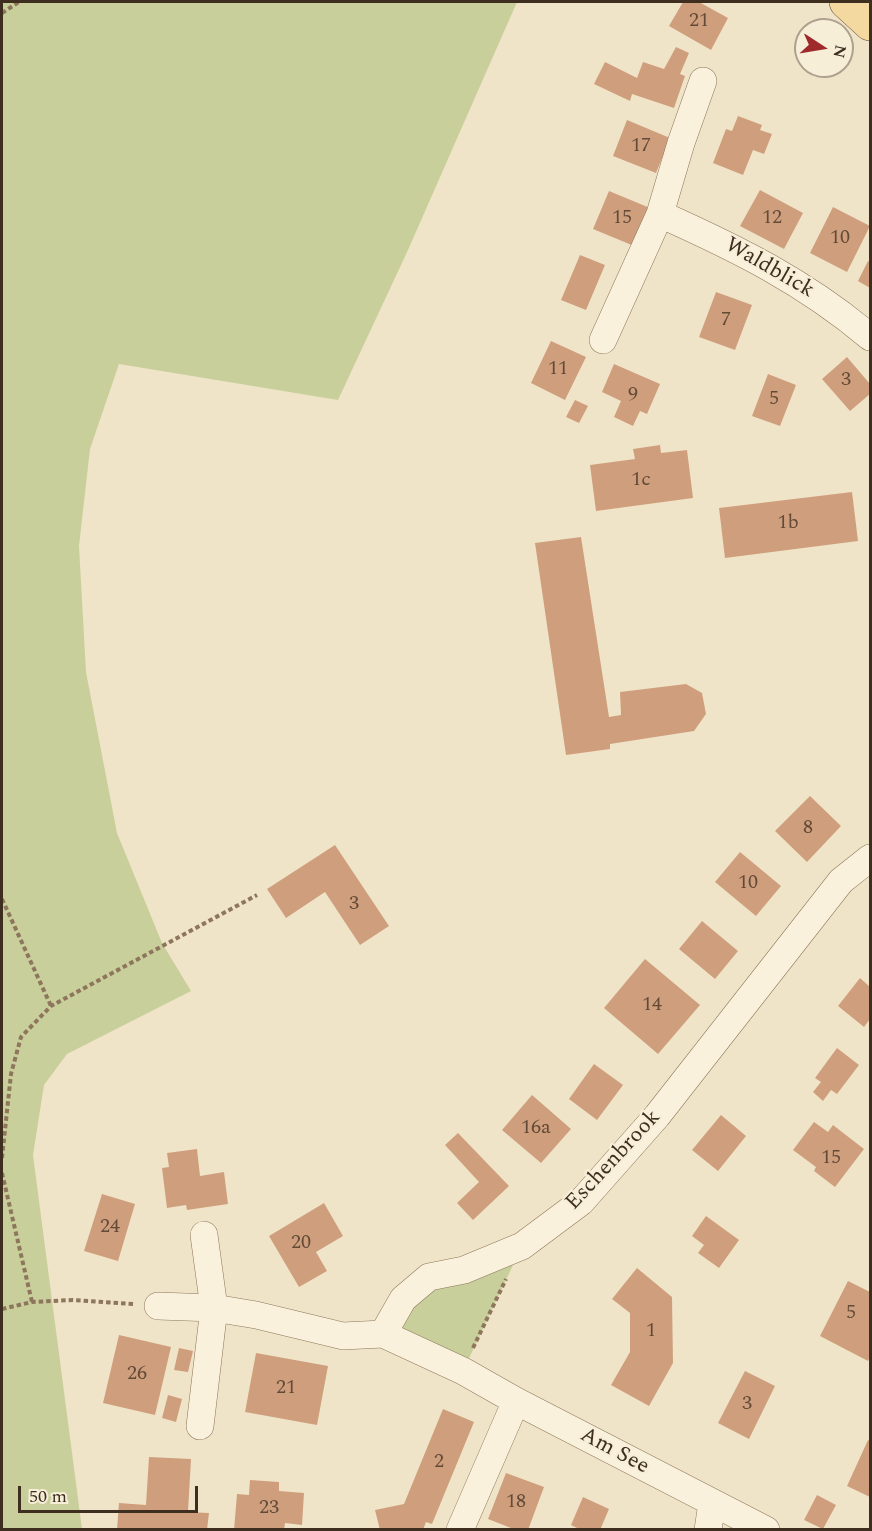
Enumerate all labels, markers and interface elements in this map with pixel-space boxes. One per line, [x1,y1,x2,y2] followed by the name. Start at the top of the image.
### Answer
[689,10,709,34] house number: 21
[794,18,854,78] north arrow
[827,42,853,60] text: N
[631,135,651,159] house number: 17
[612,207,632,231] house number: 15
[762,207,782,231] house number: 12
[830,227,850,251] house number: 10
[720,233,818,305] street label: Waldblick
[721,309,731,333] house number: 7
[548,358,568,382] house number: 11
[841,369,851,393] house number: 3
[628,384,638,408] house number: 9
[769,388,779,412] house number: 5
[631,469,651,493] house number: 1c
[777,512,799,536] house number: 1b
[803,817,813,841] house number: 8
[738,872,758,896] house number: 10
[349,893,359,917] house number: 3
[642,994,662,1018] house number: 14
[561,1105,667,1217] street label: Eschenbrook
[521,1117,551,1141] house number: 16a
[821,1147,841,1171] house number: 15
[100,1216,120,1240] house number: 24
[291,1232,311,1256] house number: 20
[846,1302,856,1326] house number: 5
[646,1320,656,1344] house number: 1
[127,1363,147,1387] house number: 26
[276,1377,296,1401] house number: 21
[742,1393,752,1417] house number: 3
[575,1423,653,1481] street label: Am See
[434,1451,444,1475] house number: 2
[21,1474,201,1512] scale bar
[29,1483,67,1510] text: 50 m
[506,1491,526,1515] house number: 18
[259,1497,279,1521] house number: 23

